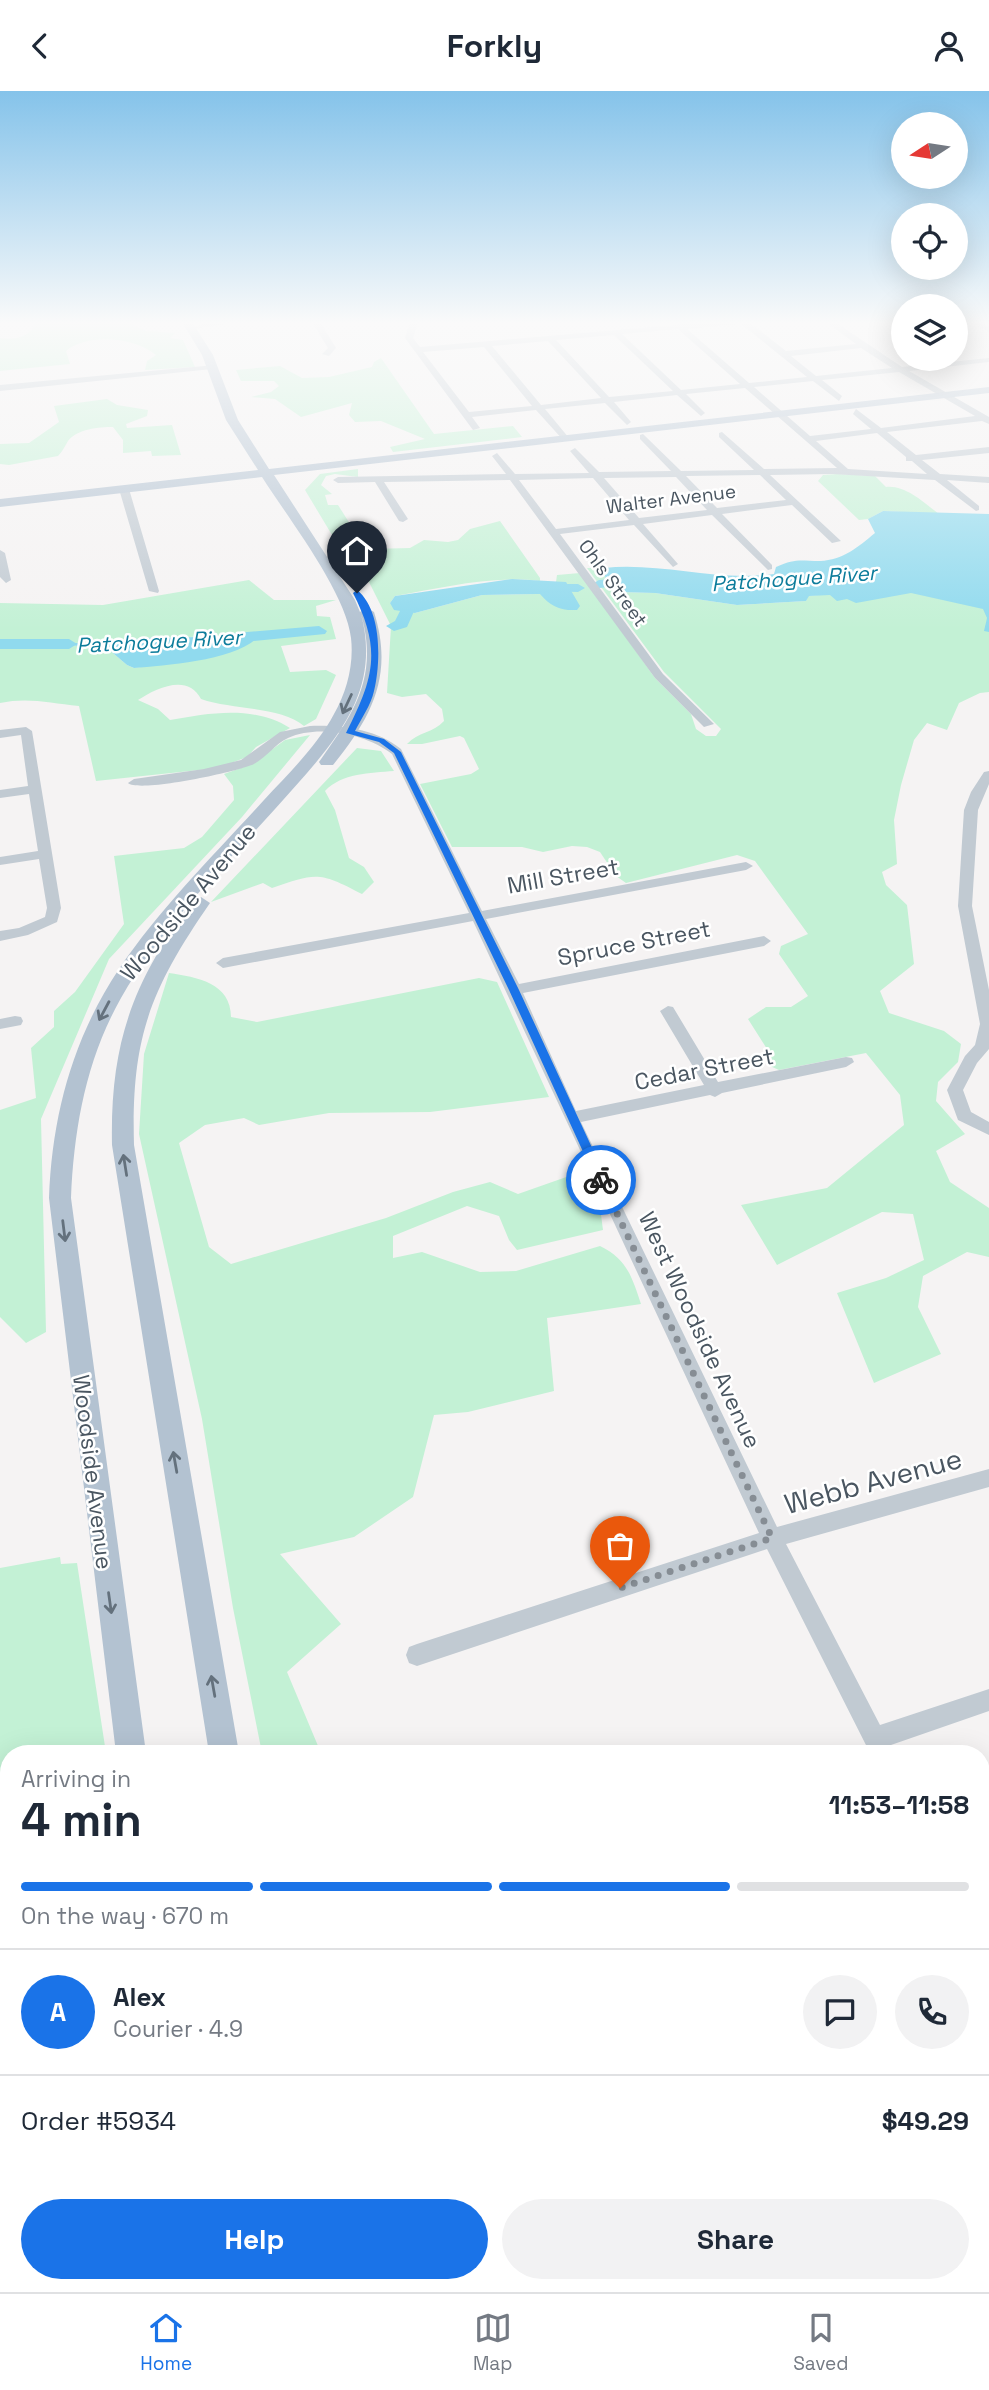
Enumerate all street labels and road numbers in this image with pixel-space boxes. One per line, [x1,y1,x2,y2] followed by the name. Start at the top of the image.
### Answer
[605,479,737,519] street label: Walter Avenue
[573,534,653,632] street label: Ohls Street
[113,817,263,987] street label: Woodside Avenue
[505,851,621,901] street label: Mill Street
[555,913,713,973] street label: Spruce Street
[632,1041,776,1097] street label: Cedar Street
[632,1207,768,1453] street label: West Woodside Avenue
[66,1373,120,1571] street label: Woodside Avenue
[780,1440,966,1522] street label: Webb Avenue

